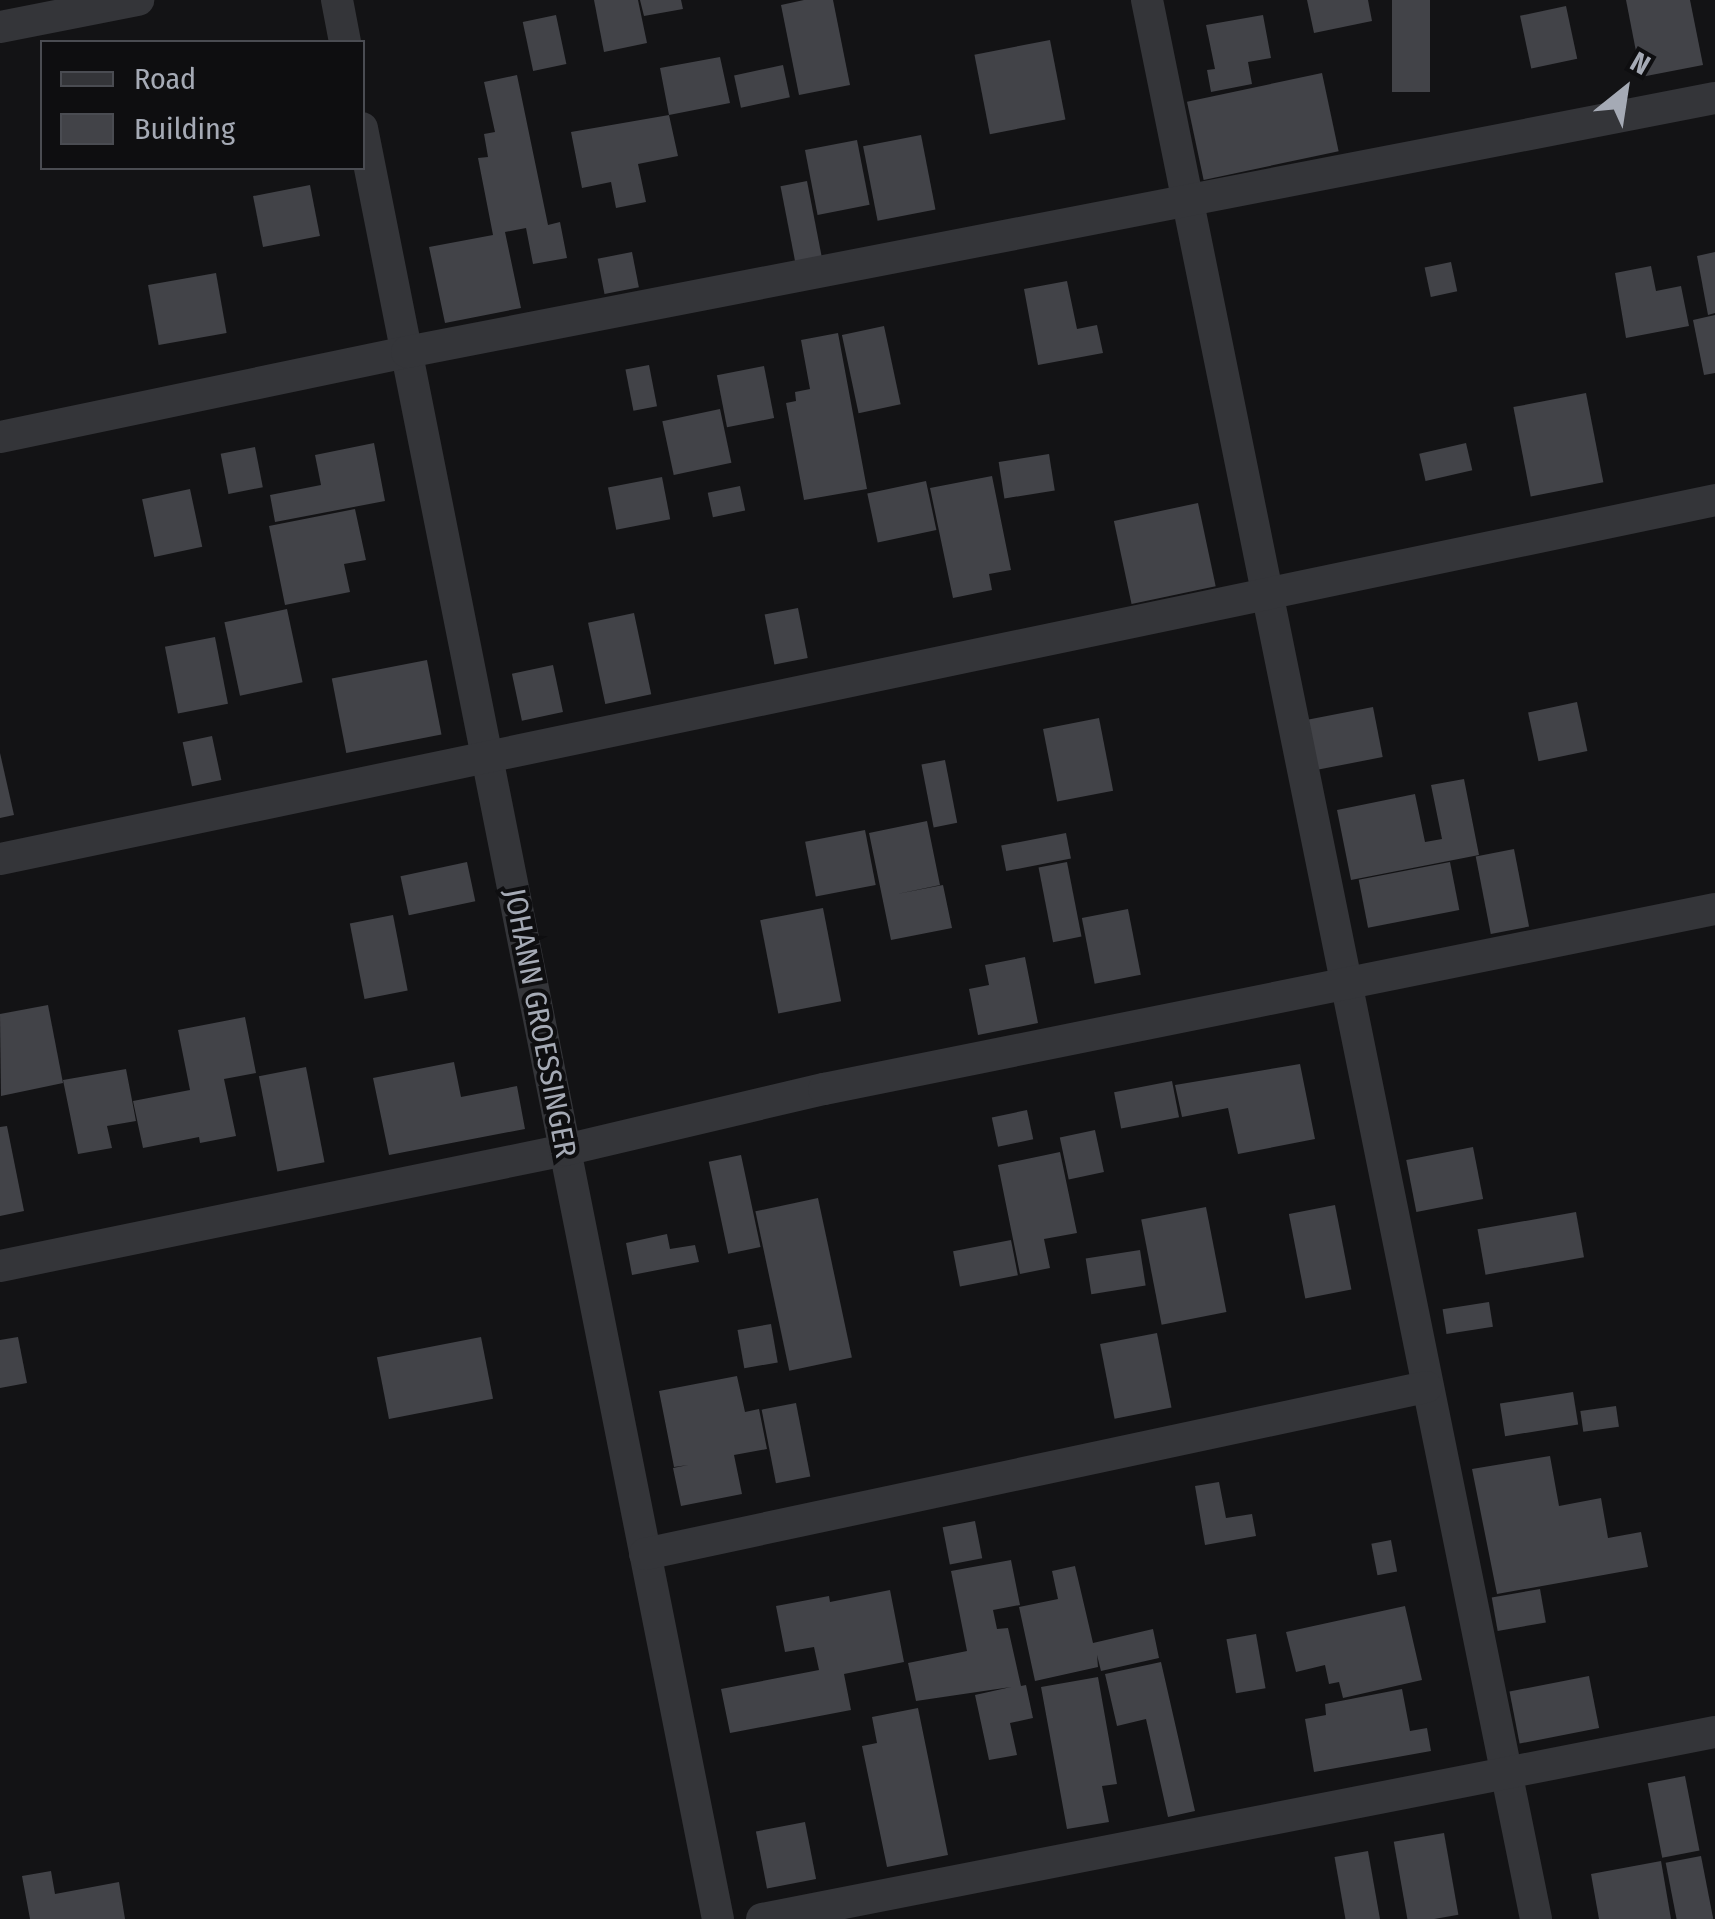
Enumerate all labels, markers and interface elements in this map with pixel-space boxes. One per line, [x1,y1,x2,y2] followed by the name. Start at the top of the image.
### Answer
[40,40,365,170] legend
[1575,40,1675,140] north arrow
[1625,45,1656,82] text: N
[134,61,196,97] text: Road
[134,111,235,147] text: Building
[496,885,584,1161] street label: JOHANN GROESSINGER

